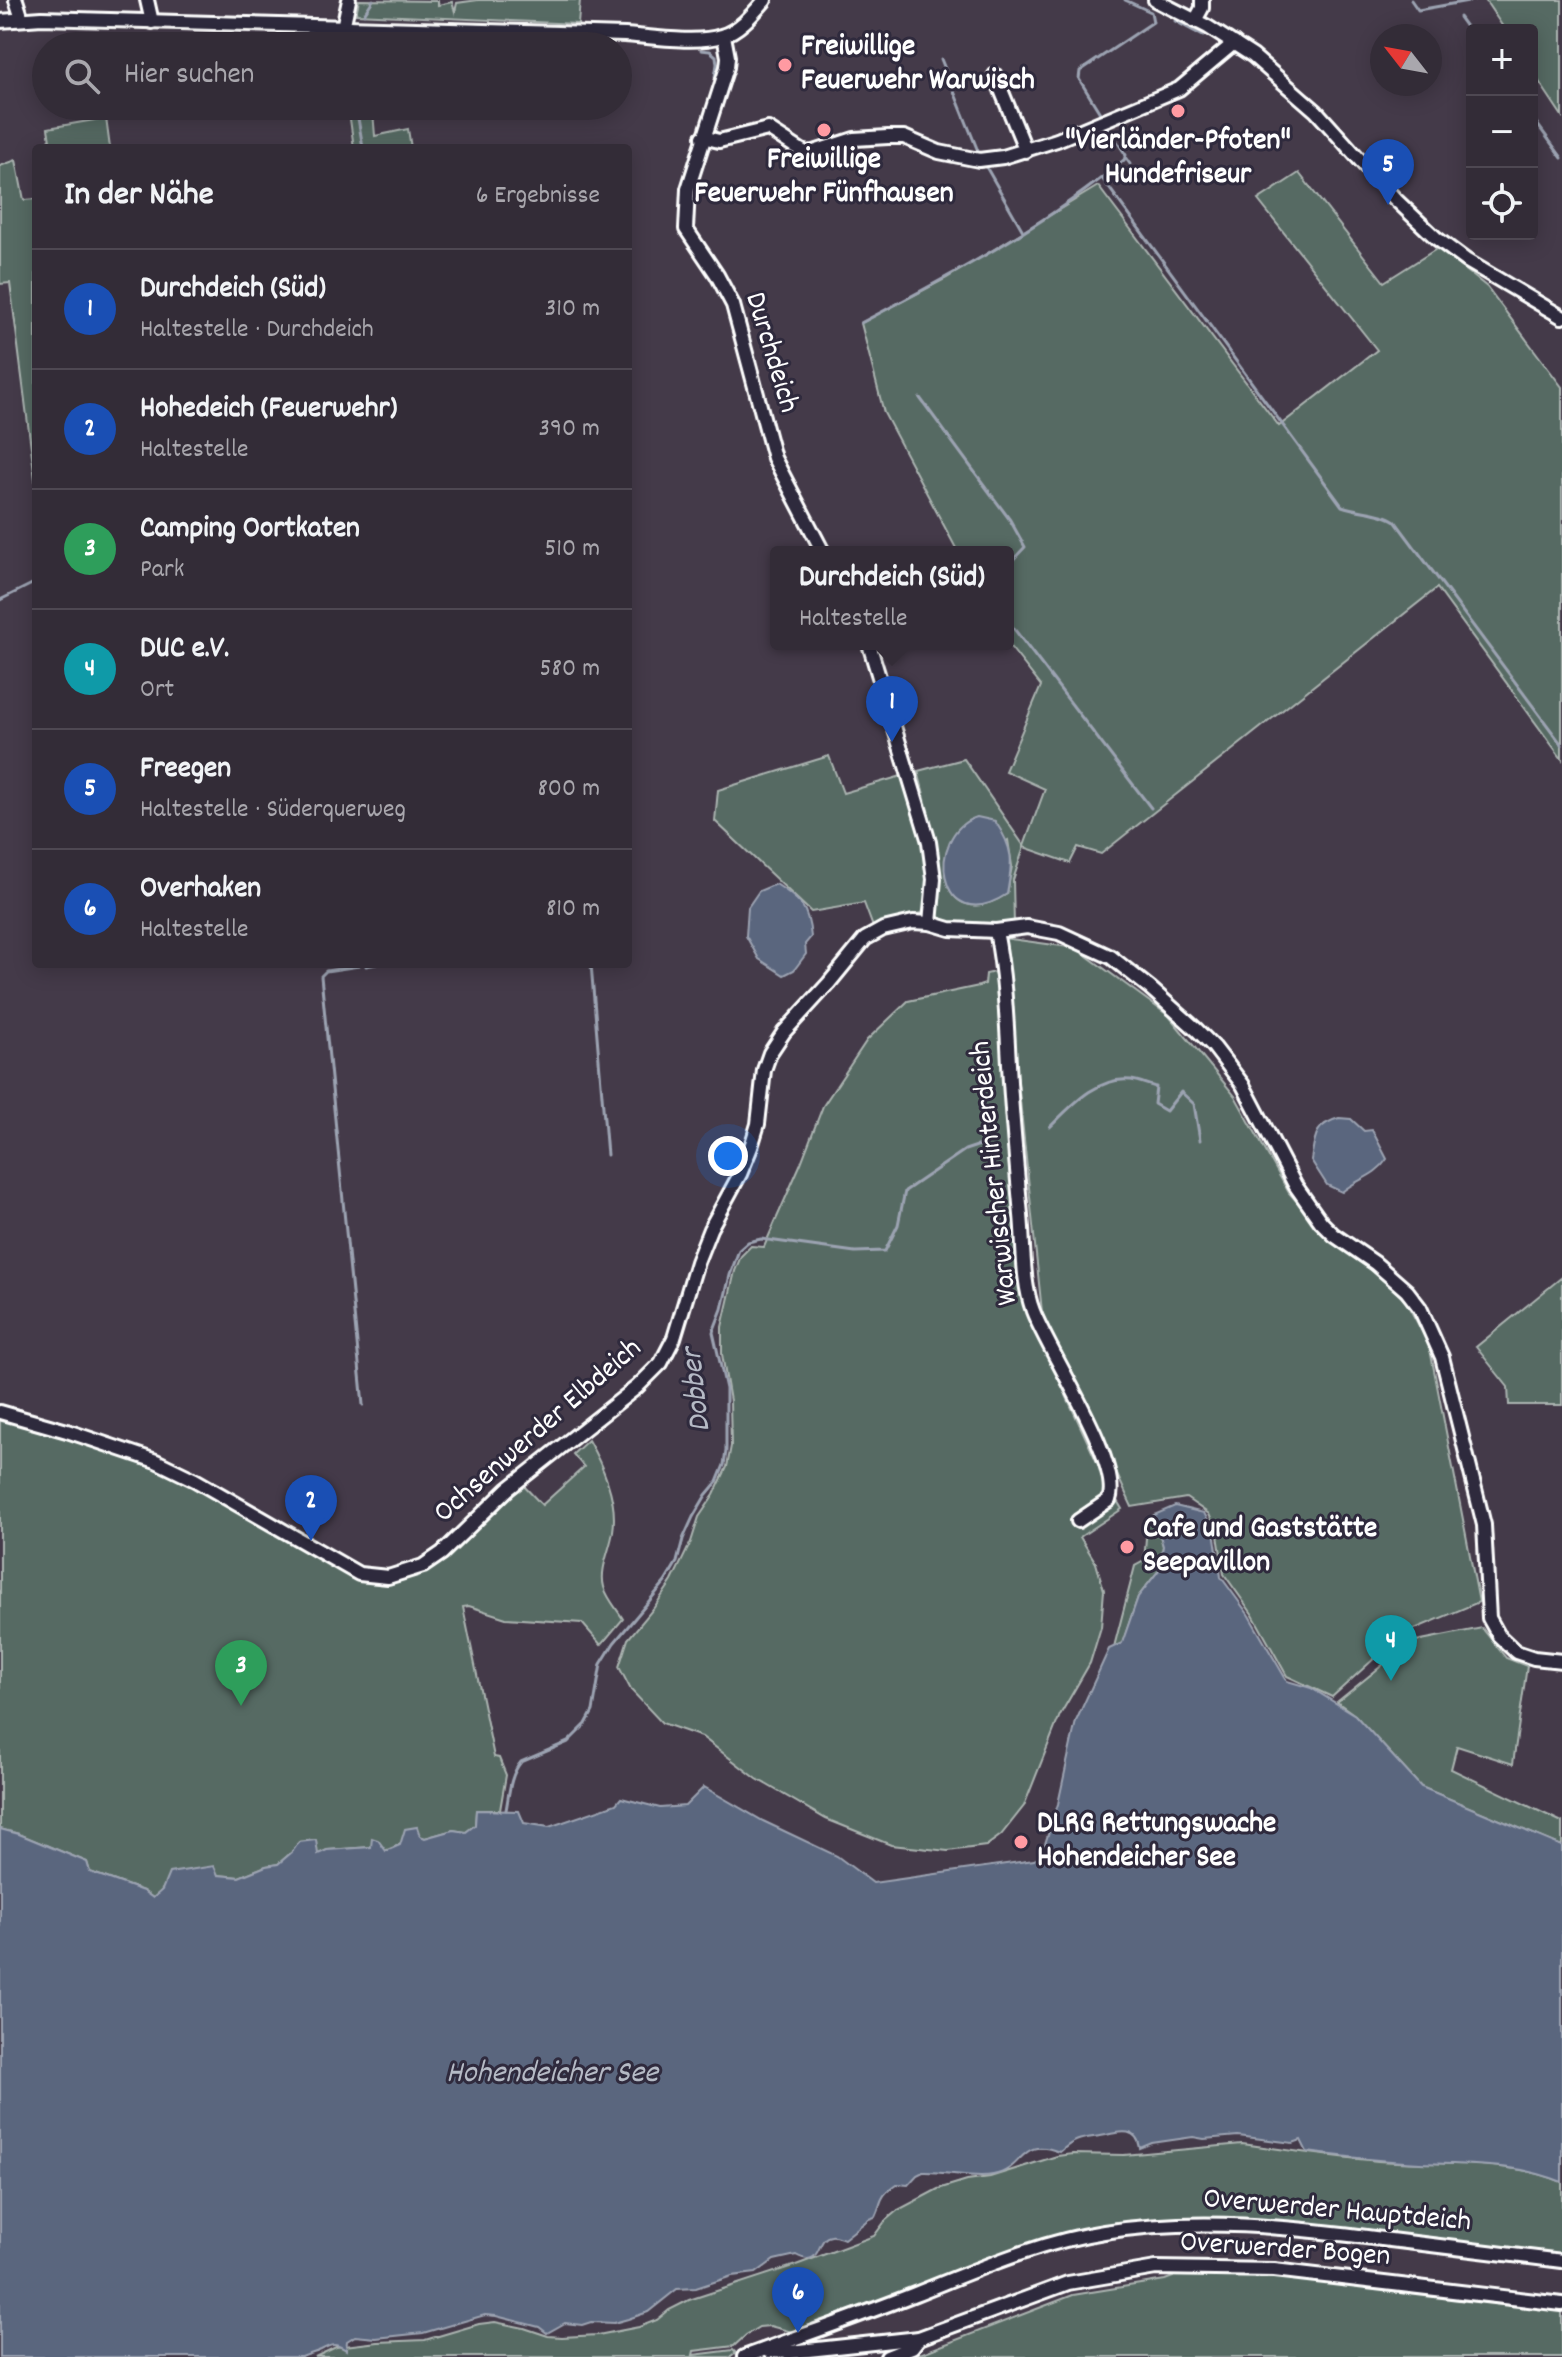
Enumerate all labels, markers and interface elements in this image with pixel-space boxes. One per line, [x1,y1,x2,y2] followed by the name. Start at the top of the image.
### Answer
[1370,24,1442,96] north arrow
[1466,24,1538,240] map controls
[1466,24,1538,96] button: +
[801,27,1035,104] place label: Freiwillige Feuerwehr Warwisch
[32,32,632,120] search box
[60,54,104,98] icon: search
[124,55,254,98] text: Hier suchen
[776,56,794,74] marker: Freiwillige Feuerwehr Warwisch
[1466,96,1538,168] button: −
[1169,102,1187,120] marker: "Vierländer-Pfoten" Hundefriseur
[815,121,833,139] marker: Freiwillige Feuerwehr Fünfhausen
[1065,121,1291,198] place label: "Vierländer-Pfoten" Hundefriseur
[1362,139,1414,205] pin: 5
[694,140,954,217] place label: Freiwillige Feuerwehr Fünfhausen
[1466,168,1538,240] button: locate
[64,172,214,221] text: In der Nähe
[476,178,600,215] text: 6 Ergebnisse
[140,269,326,312] text: Durchdeich (Süd)
[731,287,809,419] street label: Durchdeich
[87,291,93,328] text: 1
[545,291,600,328] text: 310 m
[140,312,374,349] text: Haltestelle · Durchdeich
[140,389,397,432] text: Hohedeich (Feuerwehr)
[84,411,96,448] text: 2
[539,411,600,448] text: 390 m
[140,432,249,469] text: Haltestelle
[140,509,360,552] text: Camping Oortkaten
[84,531,96,568] text: 3
[544,531,600,568] text: 510 m
[770,546,1014,650] popup
[140,552,184,589] text: Park
[799,558,985,601] text: Durchdeich (Süd)
[799,601,908,638] text: Haltestelle
[140,629,229,672] text: DUC e.V.
[85,651,95,688] text: 4
[540,651,600,688] text: 580 m
[140,672,174,709] text: Ort
[866,676,918,742] pin: 1
[140,749,231,792] text: Freegen
[84,771,96,808] text: 5
[537,771,600,808] text: 800 m
[140,792,406,829] text: Haltestelle · Süderquerweg
[140,869,261,912] text: Overhaken
[84,891,96,928] text: 6
[546,891,600,928] text: 810 m
[140,912,249,949] text: Haltestelle
[961,1039,1031,1307] street label: Warwischer Hinterdeich
[708,1136,748,1176] your location
[425,1329,653,1535] street label: Ochsenwerder Elbdeich
[670,1343,725,1434] water label: Dobber
[285,1475,337,1541] pin: 2
[1143,1509,1377,1586] place label: Cafe und Gaststätte Seepavillon
[1118,1538,1136,1556] marker: Cafe und Gaststätte Seepavillon
[1365,1615,1417,1681] pin: 4
[215,1640,267,1706] pin: 3
[1037,1804,1276,1881] place label: DLRG Rettungswache Hohendeicher See
[1012,1833,1030,1851] marker: DLRG Rettungswache Hohendeicher See
[446,2052,660,2098] water label: Hohendeicher See
[1201,2179,1473,2245] street label: Overwerder Hauptdeich
[1178,2222,1392,2280] street label: Overwerder Bogen
[772,2267,824,2333] pin: 6

